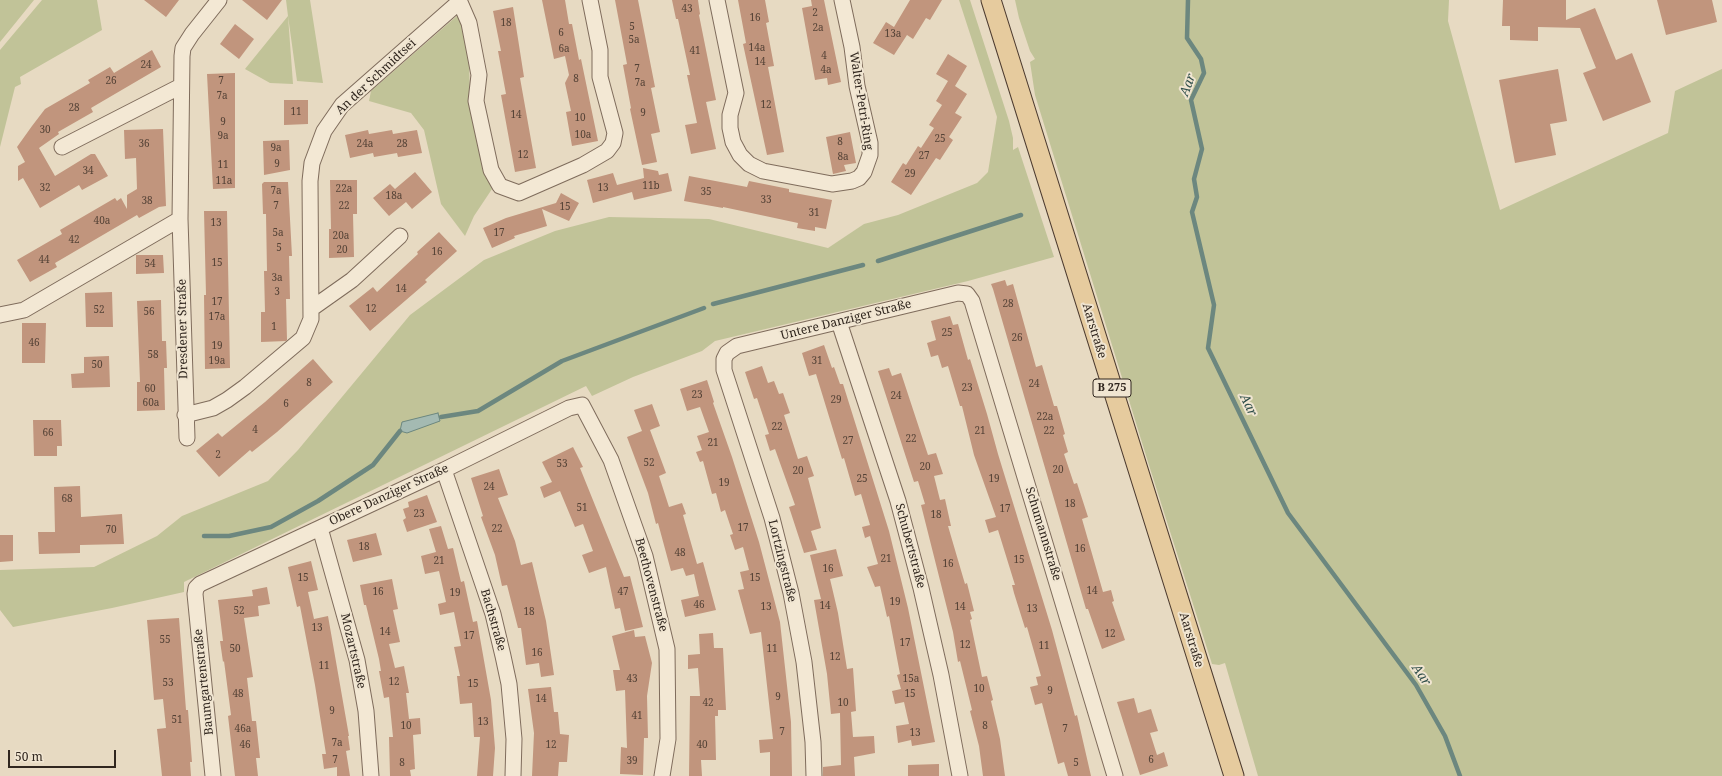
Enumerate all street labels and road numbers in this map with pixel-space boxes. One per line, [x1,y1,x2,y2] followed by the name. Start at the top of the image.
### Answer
[333,36,419,118] street label: An der Schmidtsei
[846,51,876,151] street label: Walter-Petri-Ring
[175,279,191,379] street label: Dresdener Straße
[779,297,913,343] street label: Untere Danziger Straße
[1079,302,1109,360] street label: Aarstraße
[1093,379,1131,397] road number: B 275
[327,461,451,529] street label: Obere Danziger Straße
[1022,485,1064,583] street label: Schumannstraße
[892,502,928,590] street label: Schubertstraße
[765,518,799,604] street label: Lortzingstraße
[632,537,670,633] street label: Beethovenstraße
[477,587,509,653] street label: Bachstraße
[1176,611,1206,669] street label: Aarstraße
[337,612,369,690] street label: Mozartstraße
[191,628,217,736] street label: Baumgartenstraße

